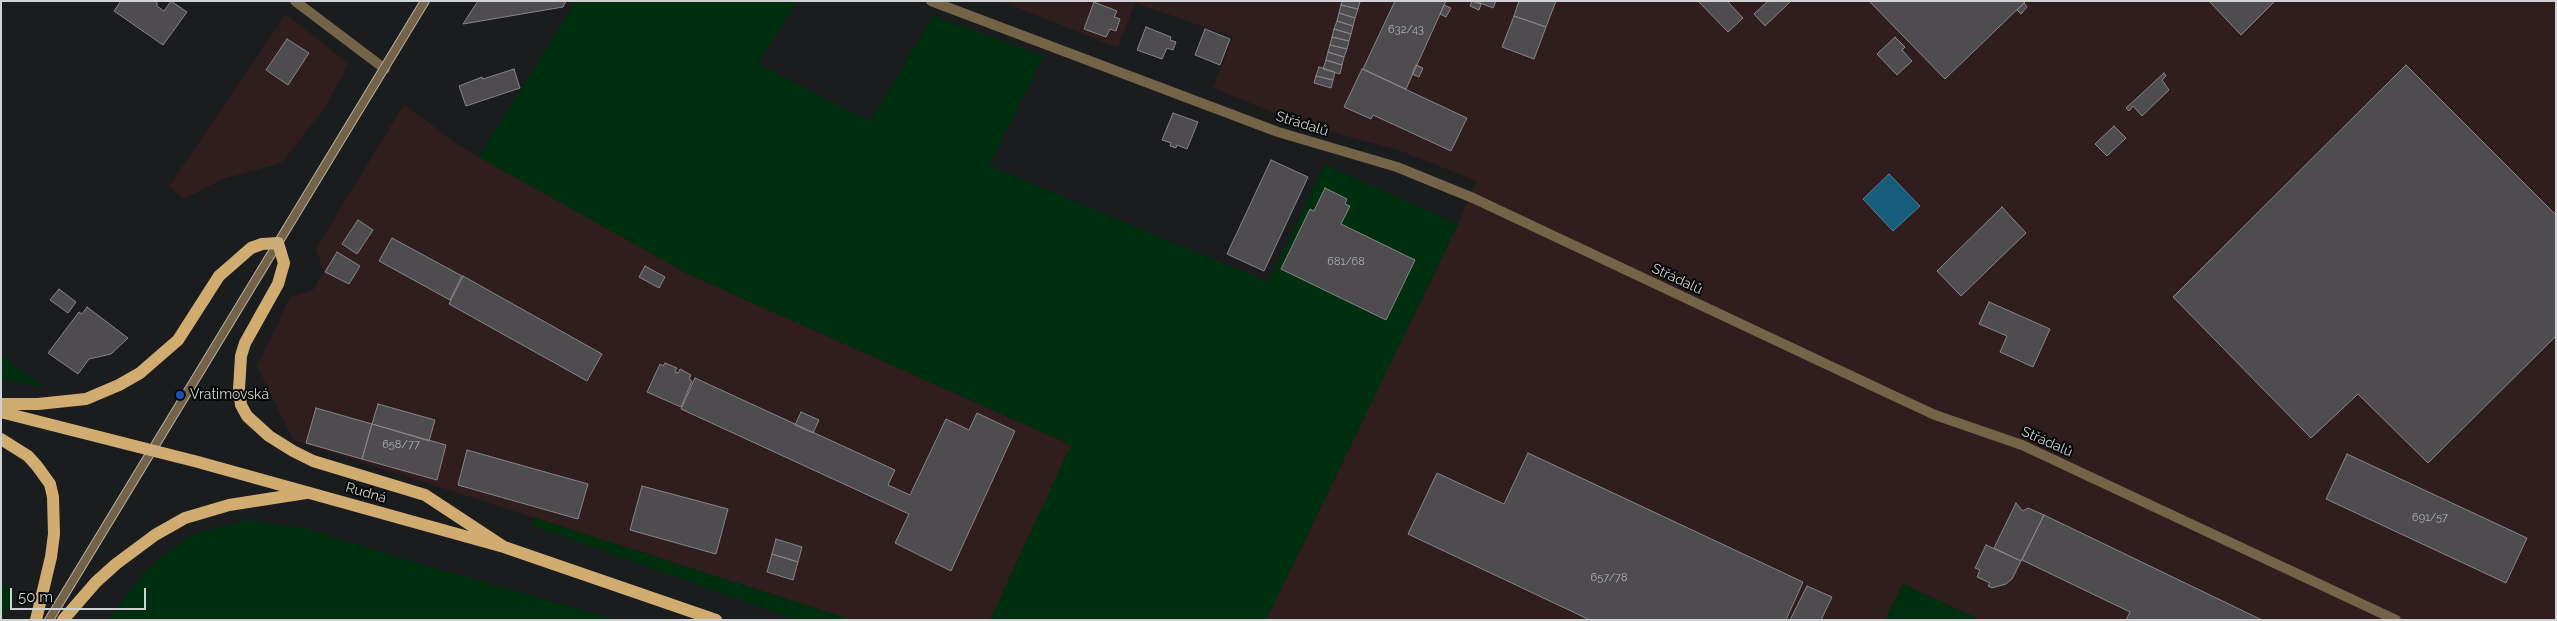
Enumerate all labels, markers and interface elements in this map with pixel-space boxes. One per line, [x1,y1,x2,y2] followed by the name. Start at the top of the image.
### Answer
[1388,23,1424,37] house number: 632/43
[1274,108,1330,140] street label: Střádalů
[1327,255,1365,269] house number: 681/68
[1649,260,1705,298] street label: Střádalů
[190,387,269,403] place label: Vratimovská
[174,389,186,401] marker: Vratimovská
[2019,423,2075,461] street label: Střádalů
[382,438,420,452] house number: 658/77
[344,479,388,507] street label: Rudná
[2412,511,2448,525] house number: 691/57
[1591,571,1627,585] house number: 657/78
[12,578,149,610] scale bar
[18,588,53,606] text: 50 m

